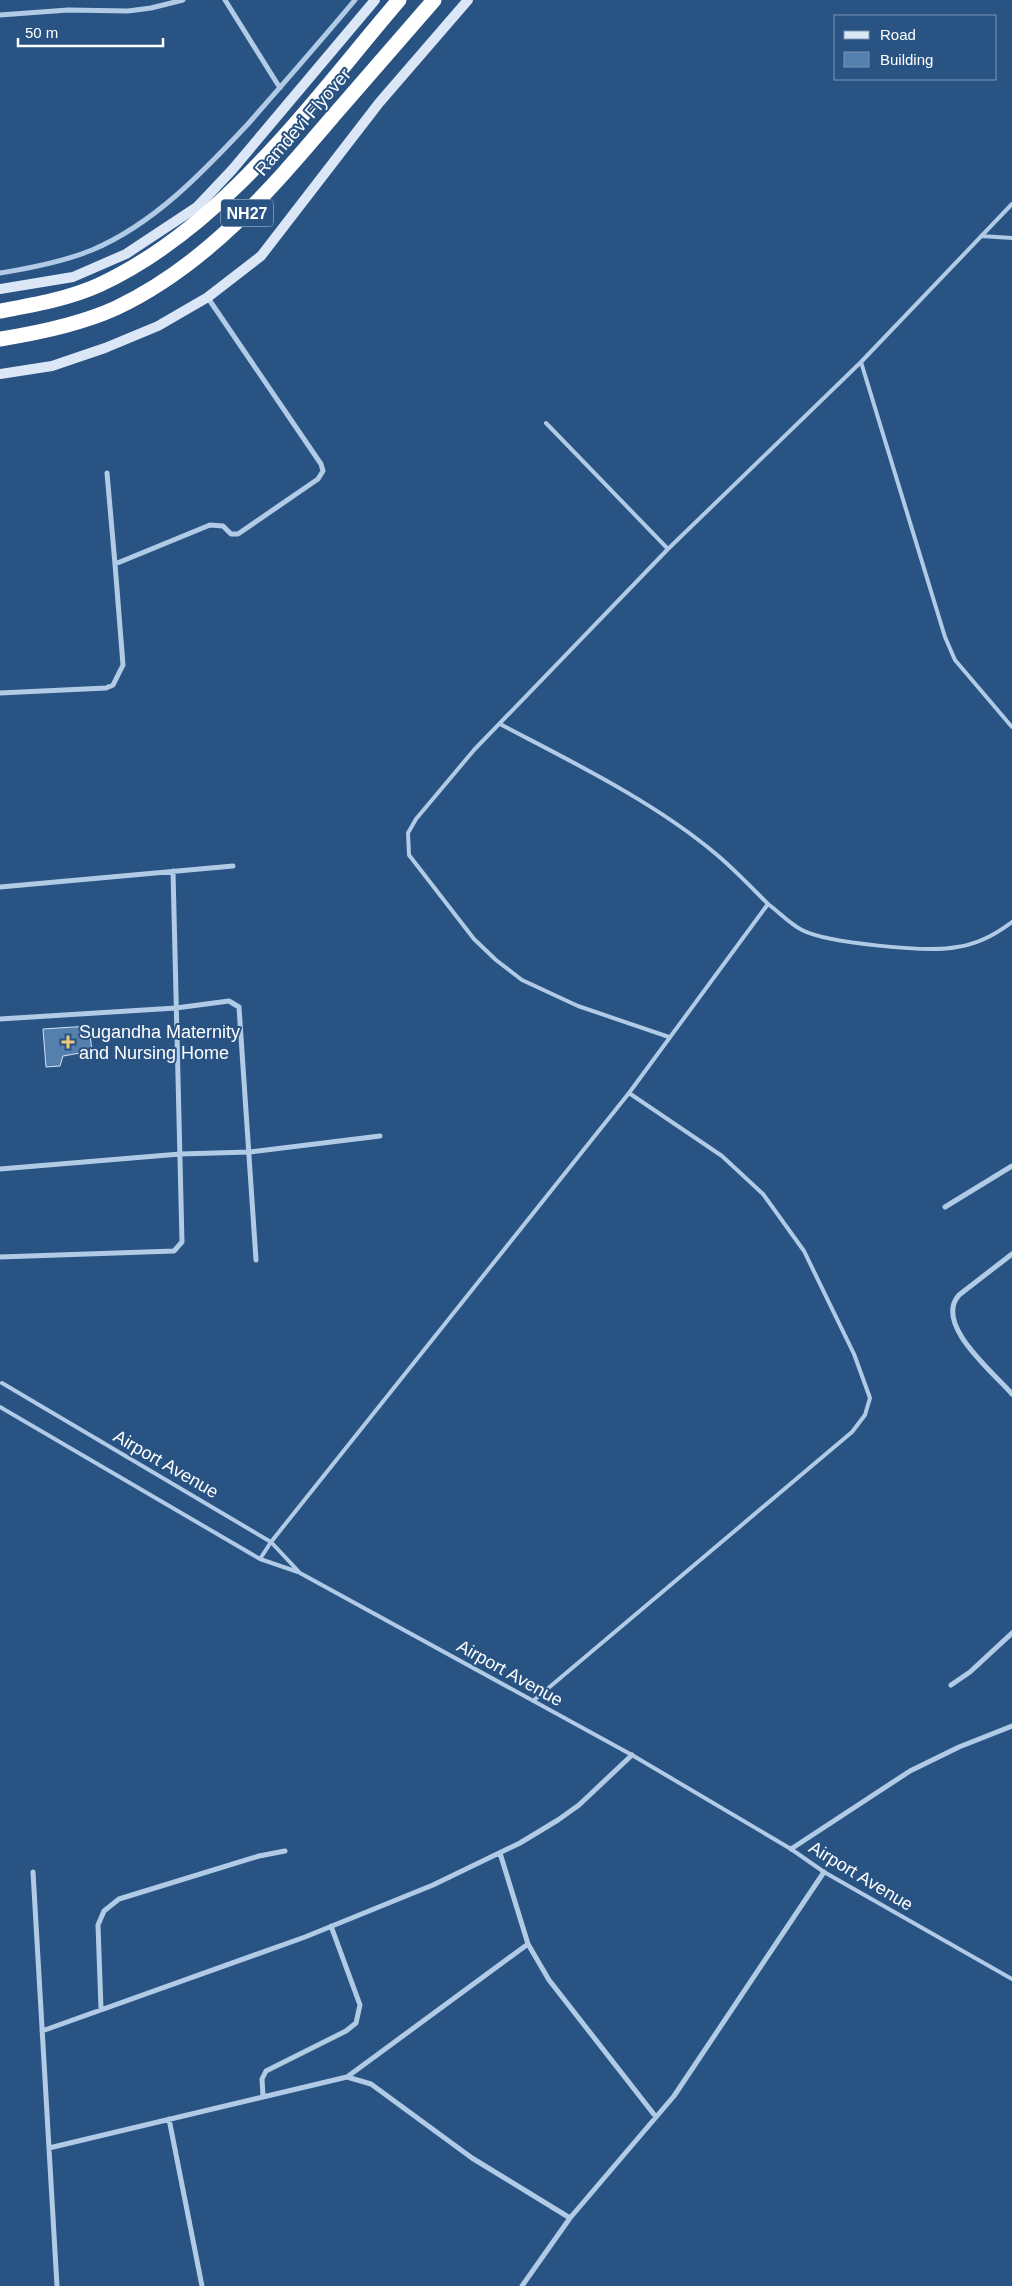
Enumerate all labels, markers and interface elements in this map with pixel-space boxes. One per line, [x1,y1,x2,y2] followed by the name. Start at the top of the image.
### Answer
[18,15,162,47] scale bar
[834,15,997,80] legend
[25,24,58,41] text: 50 m
[880,26,916,43] text: Road
[880,51,933,68] text: Building
[251,64,355,180] street label: Ramdevi Flyover
[221,200,273,227] road number: NH27
[79,1022,240,1063] place label: Sugandha Maternity and Nursing Home
[61,1035,75,1049] marker: Sugandha Maternity and Nursing Home
[110,1426,222,1502] street label: Airport Avenue
[454,1636,566,1710] street label: Airport Avenue
[805,1837,917,1915] street label: Airport Avenue

